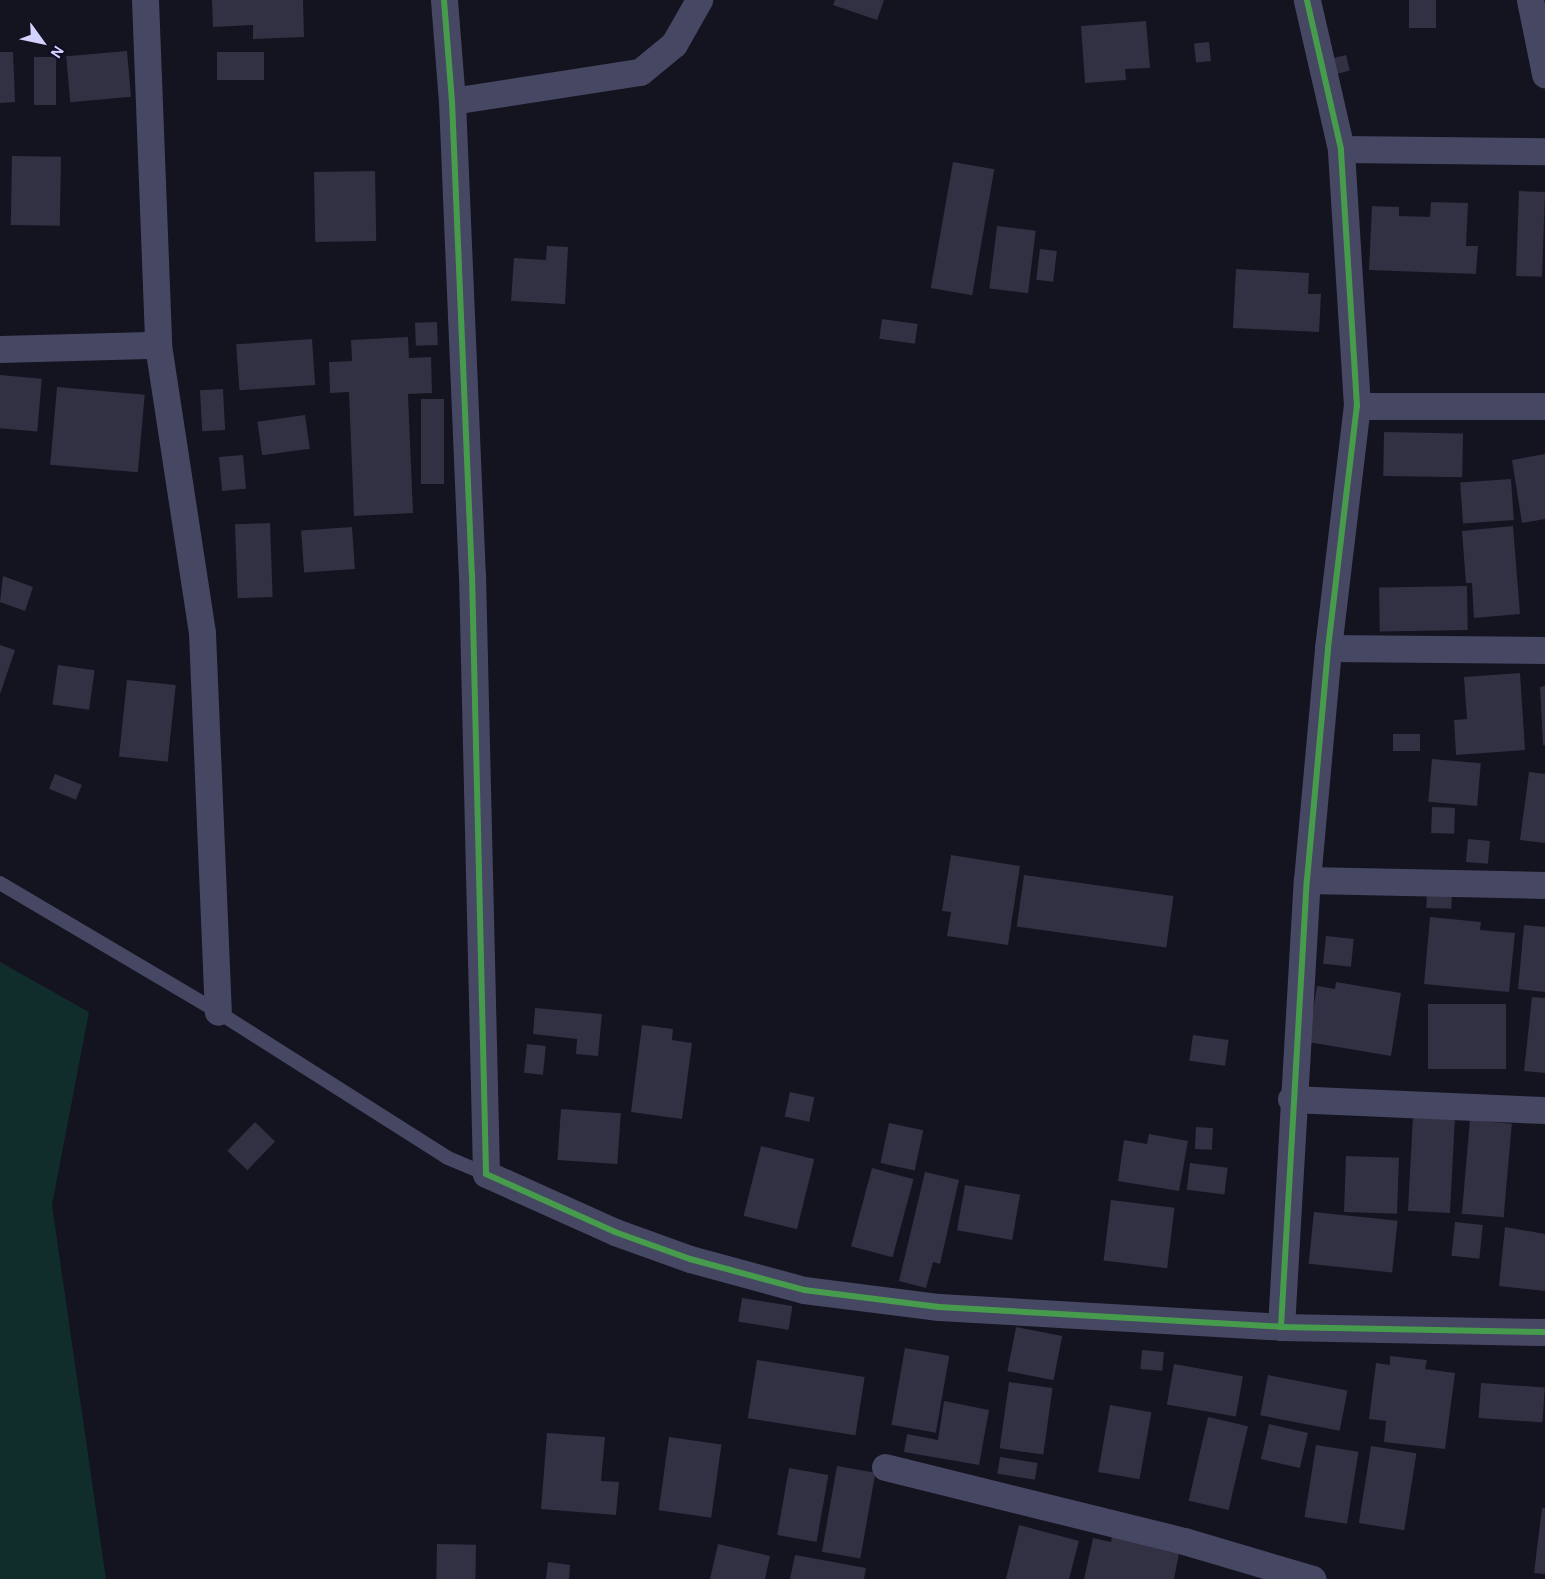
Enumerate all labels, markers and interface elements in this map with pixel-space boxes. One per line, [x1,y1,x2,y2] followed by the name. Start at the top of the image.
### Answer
[12,12,72,72] north arrow
[47,43,67,61] text: N

